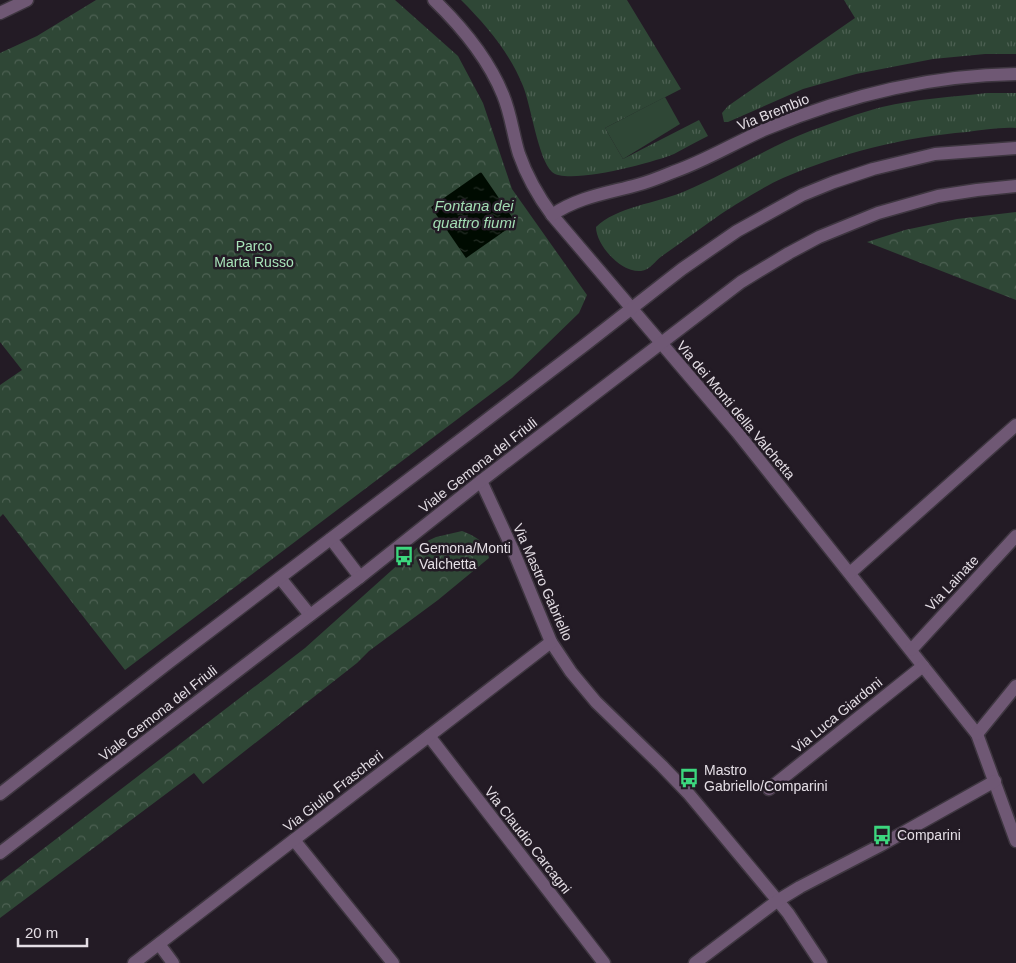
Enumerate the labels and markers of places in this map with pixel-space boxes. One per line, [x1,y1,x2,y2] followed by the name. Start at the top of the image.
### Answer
[419,540,511,572] place label: Gemona/Monti Valchetta
[393,545,415,567] bus stop icon: Gemona/Monti Valchetta
[704,762,828,794] place label: Mastro Gabriello/Comparini
[678,767,700,789] bus stop icon: Mastro Gabriello/Comparini
[871,824,893,846] bus stop icon: Comparini
[897,827,961,843] place label: Comparini

